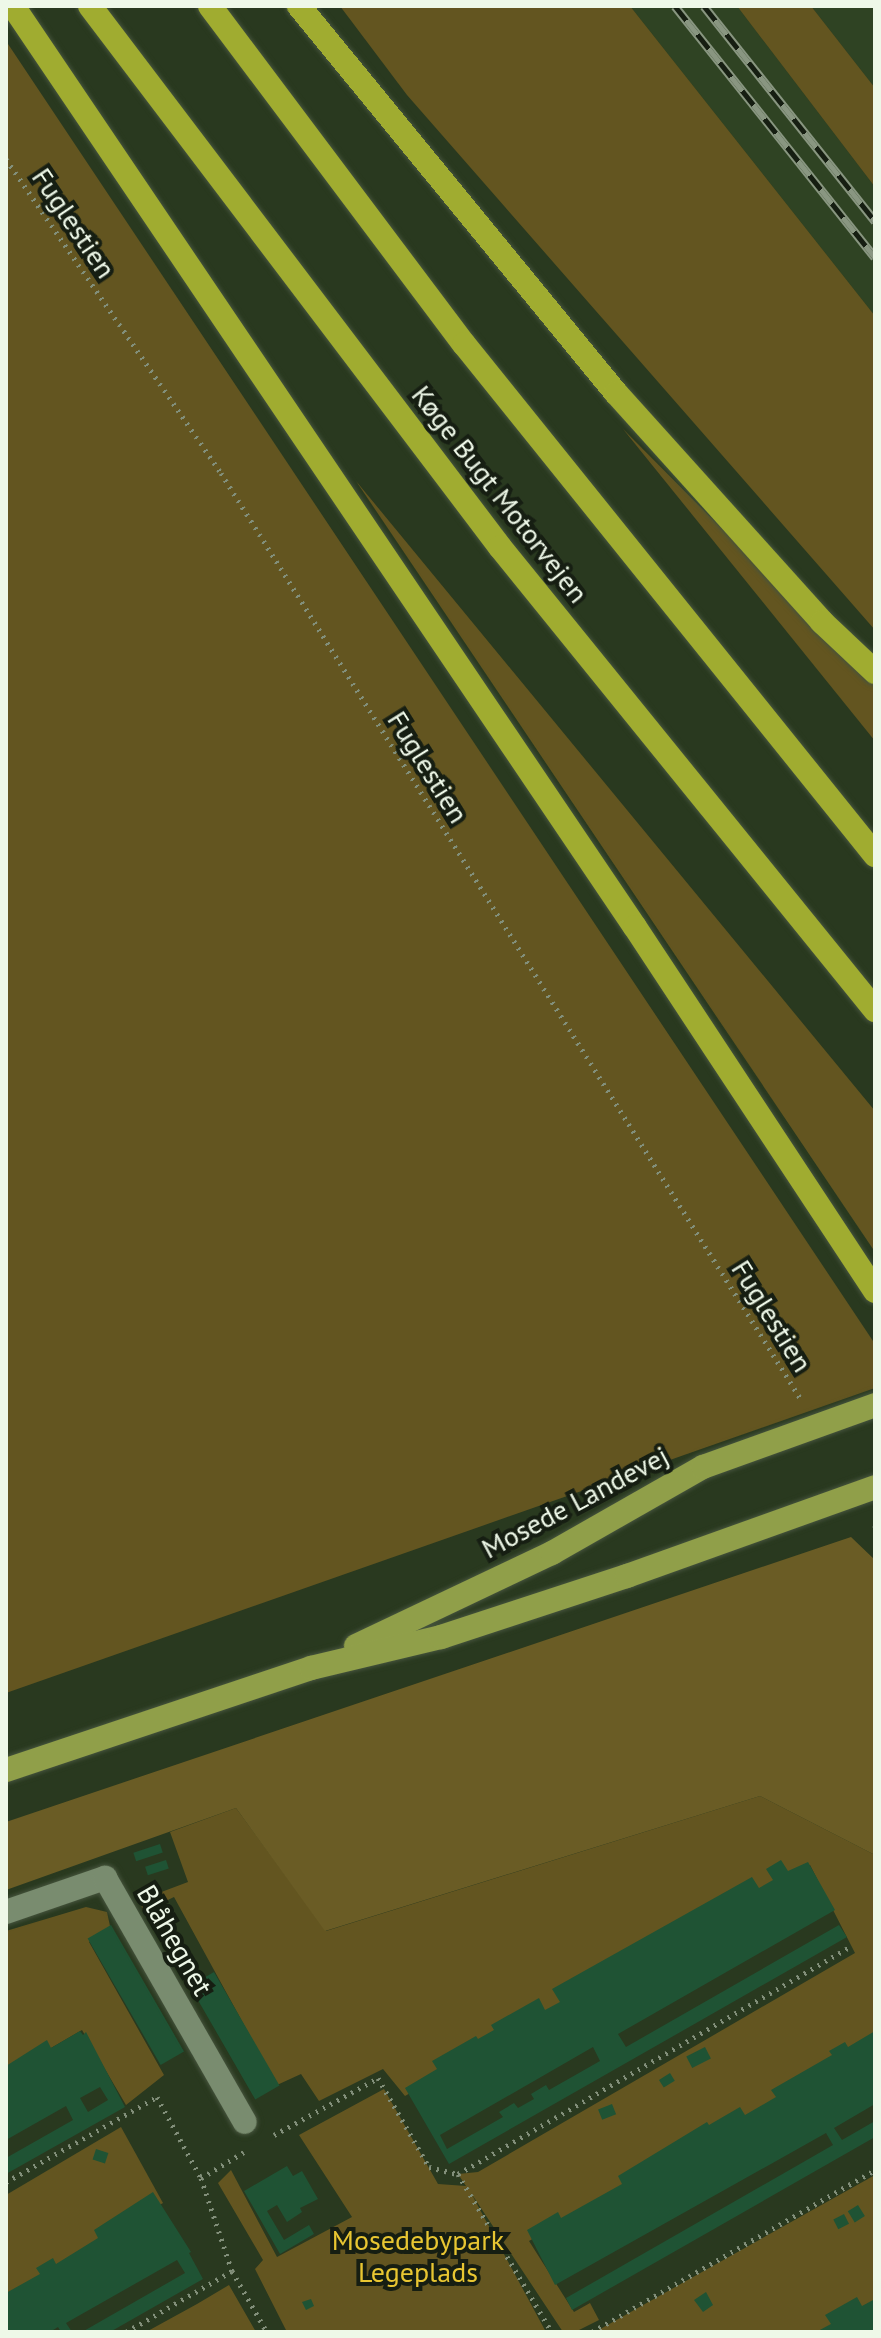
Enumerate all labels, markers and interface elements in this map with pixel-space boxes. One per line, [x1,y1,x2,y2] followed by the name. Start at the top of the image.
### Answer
[25,162,123,284] street label: Fuglestien
[405,379,595,609] street label: Køge Bugt Motorvejen
[381,705,475,829] street label: Fuglestien
[725,1254,819,1378] street label: Fuglestien
[476,1439,674,1565] street label: Mosede Landevej
[130,1879,220,2001] street label: Blåhegnet
[332,2223,504,2289] park label: Mosedebypark Legeplads

